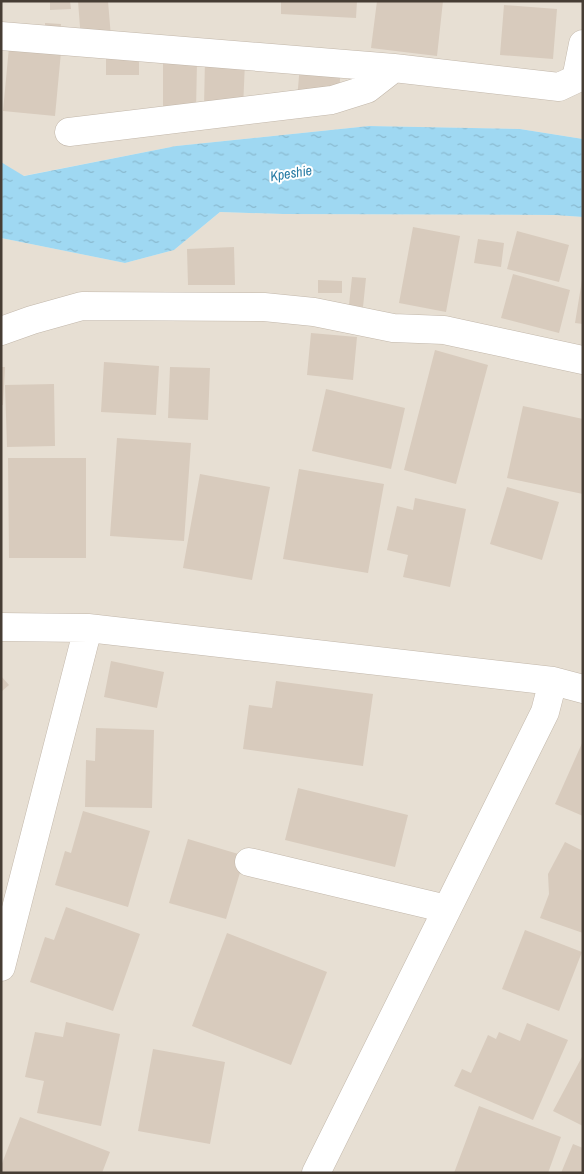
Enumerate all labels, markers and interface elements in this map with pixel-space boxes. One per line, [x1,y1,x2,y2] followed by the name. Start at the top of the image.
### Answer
[269,161,313,185] water label: Kpeshie

